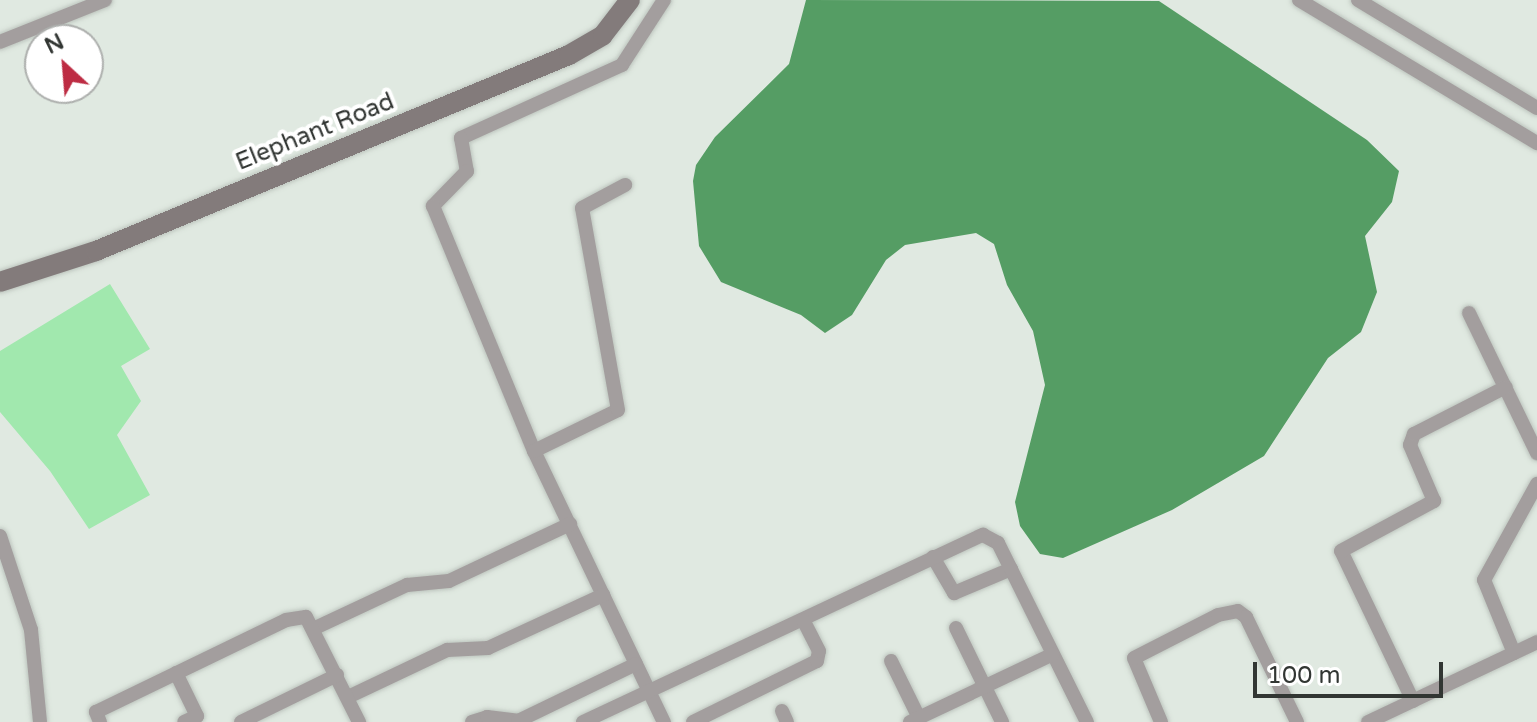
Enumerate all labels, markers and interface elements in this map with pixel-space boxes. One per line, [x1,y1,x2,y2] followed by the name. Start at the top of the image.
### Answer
[24,24,104,104] north arrow
[41,29,68,60] text: N
[232,87,398,177] street label: Elephant Road
[1257,646,1447,696] scale bar
[1267,661,1341,690] text: 100 m

